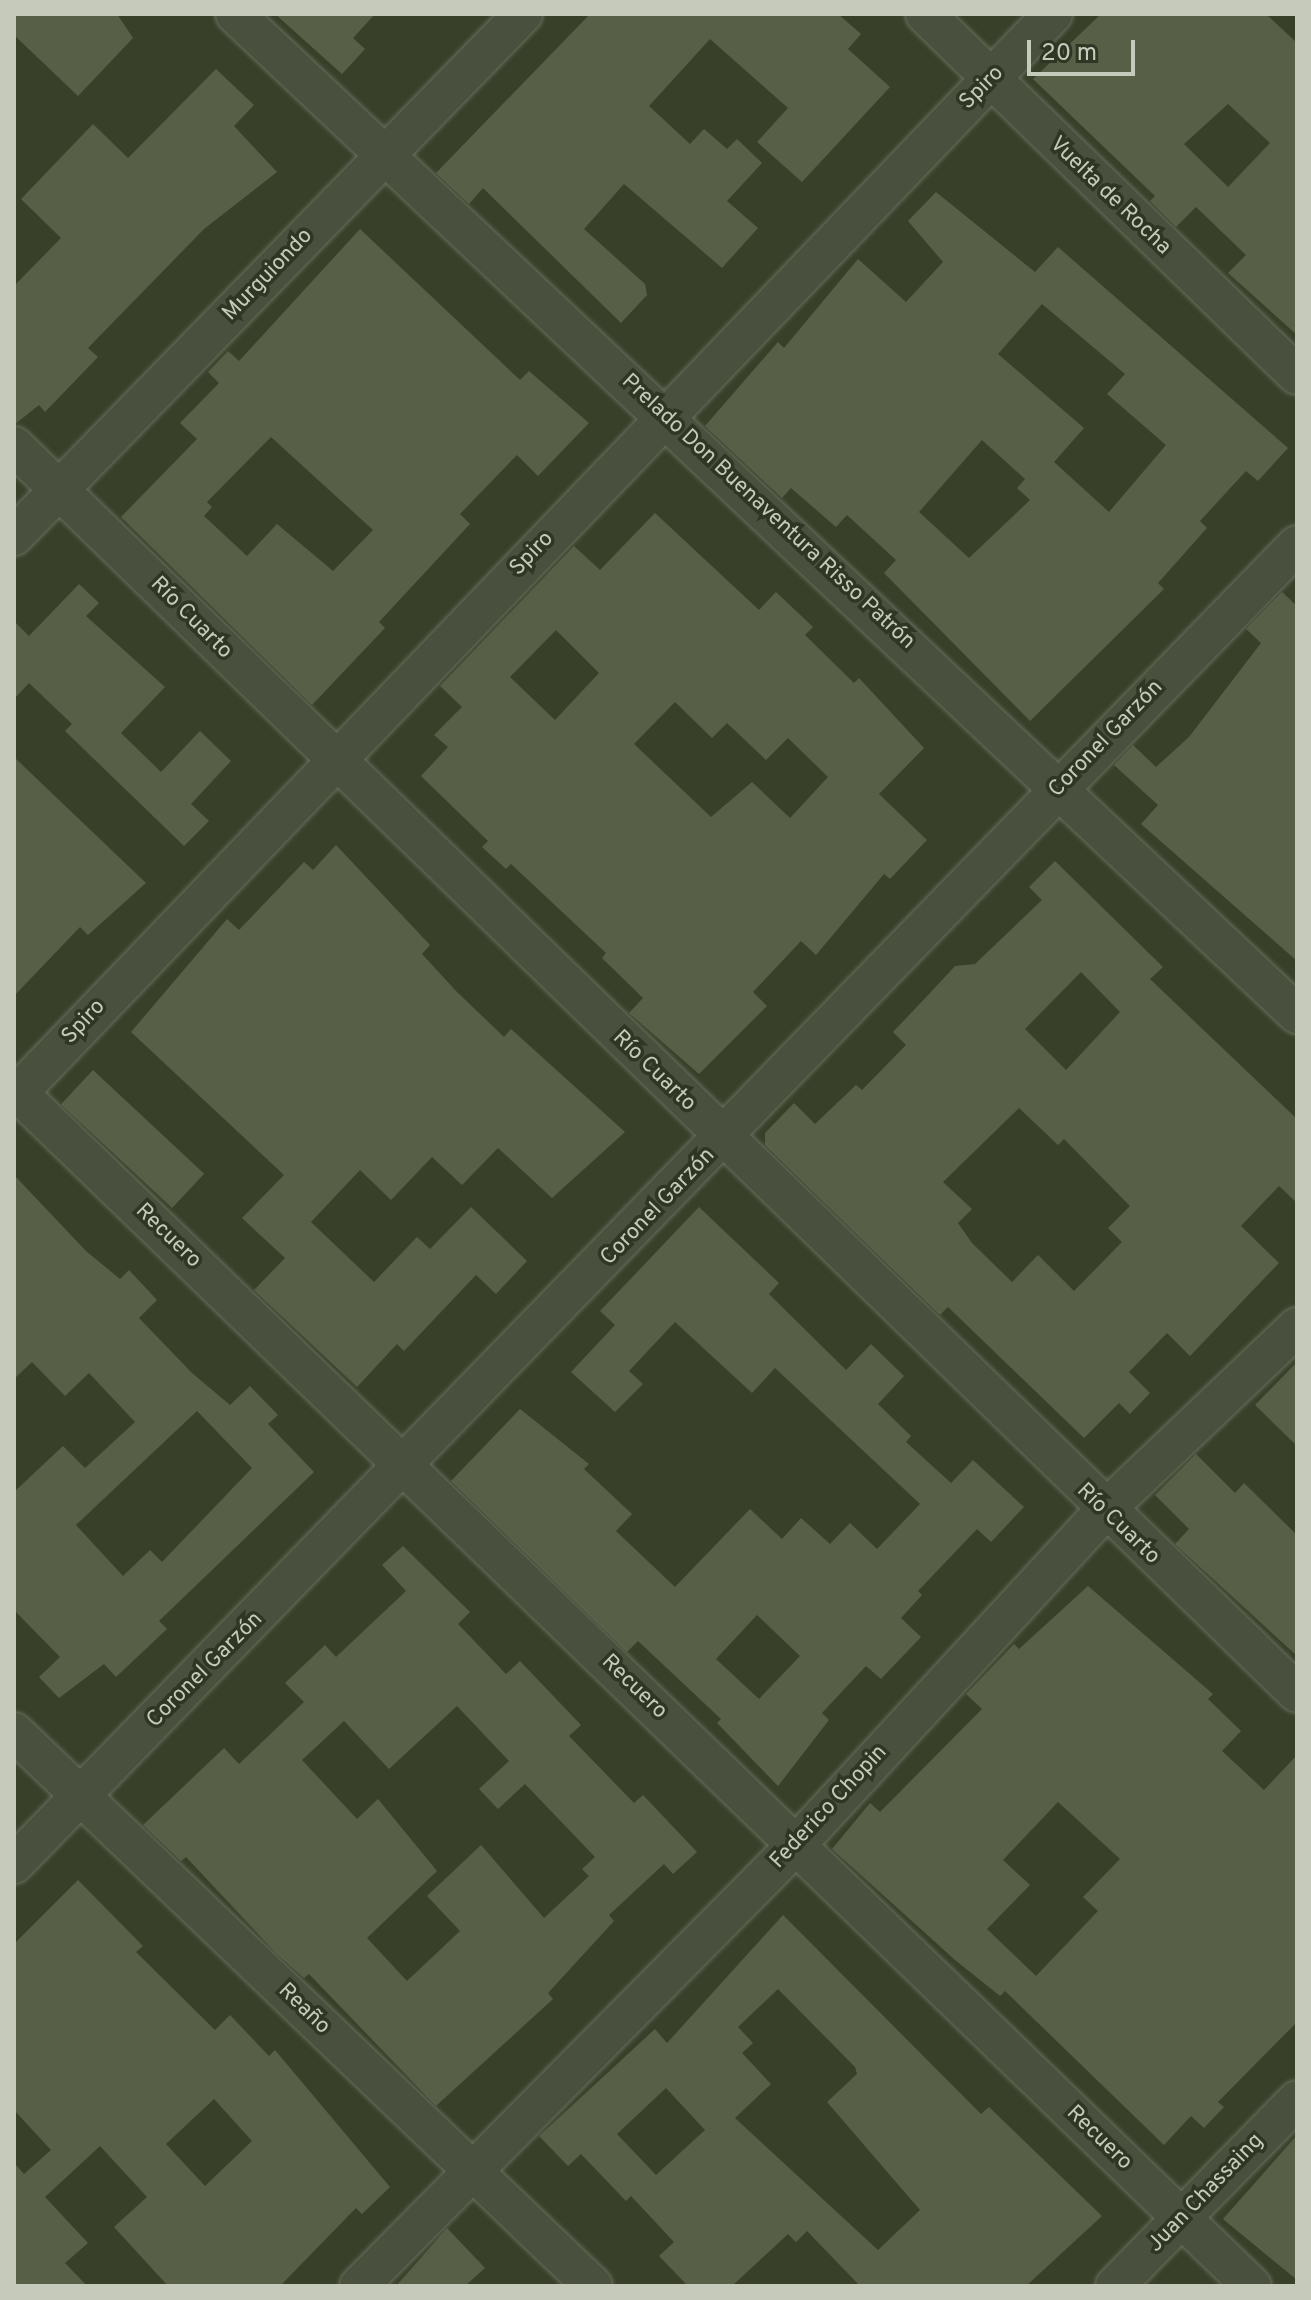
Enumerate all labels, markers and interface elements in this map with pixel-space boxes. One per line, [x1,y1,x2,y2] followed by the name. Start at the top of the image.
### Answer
[1031,24,1139,74] scale bar
[1041,39,1097,69] text: 20 m
[954,60,1010,116] street label: Spiro
[1044,131,1176,261] street label: Vuelta de Rocha
[217,223,319,327] street label: Murguiondo
[616,369,920,655] street label: Prelado Don Buenaventura Risso Patrón
[505,526,559,582] street label: Spiro
[144,571,238,665] street label: Río Cuarto
[1043,675,1169,803] street label: Coronel Garzón
[57,994,111,1050] street label: Spiro
[607,1025,701,1117] street label: Río Cuarto
[595,1143,721,1271] street label: Coronel Garzón
[129,1198,207,1274] street label: Recuero
[1071,1478,1165,1570] street label: Río Cuarto
[142,1607,268,1733] street label: Coronel Garzón
[595,1649,673,1725] street label: Recuero
[765,1740,893,1874] street label: Federico Chopin
[272,1978,336,2040] street label: Reaño
[1060,2100,1138,2176] street label: Recuero
[1143,2128,1269,2258] street label: Juan Chassaing

